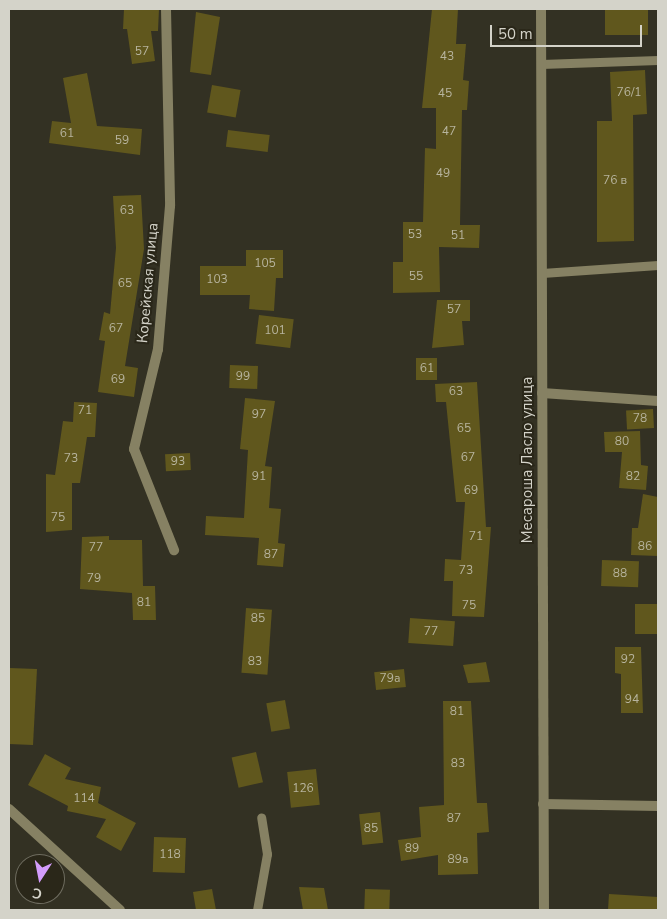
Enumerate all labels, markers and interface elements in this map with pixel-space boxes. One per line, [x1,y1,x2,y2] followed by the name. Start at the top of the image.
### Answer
[492,15,644,47] scale bar
[498,24,533,44] text: 50 m
[135,45,149,59] house number: 57
[440,50,454,64] house number: 43
[617,86,641,100] house number: 76/1
[438,87,452,101] house number: 45
[442,125,456,139] house number: 47
[60,127,74,141] house number: 61
[115,134,129,148] house number: 59
[436,167,450,181] house number: 49
[603,174,627,188] house number: 76 в
[120,204,134,218] house number: 63
[134,222,162,344] street label: Корейская улица
[408,228,422,242] house number: 53
[451,229,465,243] house number: 51
[254,257,276,271] house number: 105
[409,270,423,284] house number: 55
[206,273,228,287] house number: 103
[118,277,132,291] house number: 65
[447,303,461,317] house number: 57
[109,322,123,336] house number: 67
[264,324,286,338] house number: 101
[420,362,434,376] house number: 61
[236,370,250,384] house number: 99
[111,373,125,387] house number: 69
[519,377,537,543] street label: Месароша Ласло улица
[449,385,463,399] house number: 63
[78,404,92,418] house number: 71
[252,408,266,422] house number: 97
[633,412,647,426] house number: 78
[457,422,471,436] house number: 65
[615,435,629,449] house number: 80
[461,451,475,465] house number: 67
[64,452,78,466] house number: 73
[171,455,185,469] house number: 93
[252,470,266,484] house number: 91
[626,470,640,484] house number: 82
[464,484,478,498] house number: 69
[51,511,65,525] house number: 75
[469,530,483,544] house number: 71
[638,540,652,554] house number: 86
[89,541,103,555] house number: 77
[264,548,278,562] house number: 87
[459,564,473,578] house number: 73
[613,567,627,581] house number: 88
[87,572,101,586] house number: 79
[137,596,151,610] house number: 81
[462,599,476,613] house number: 75
[251,612,265,626] house number: 85
[424,625,438,639] house number: 77
[621,653,635,667] house number: 92
[248,655,262,669] house number: 83
[380,672,400,686] house number: 79а
[625,693,639,707] house number: 94
[450,705,464,719] house number: 81
[451,757,465,771] house number: 83
[292,782,314,796] house number: 126
[73,792,95,806] house number: 114
[447,812,461,826] house number: 87
[364,822,378,836] house number: 85
[405,842,419,856] house number: 89
[159,848,181,862] house number: 118
[448,853,468,867] house number: 89а
[15,854,65,904] north arrow
[31,883,44,903] text: С

